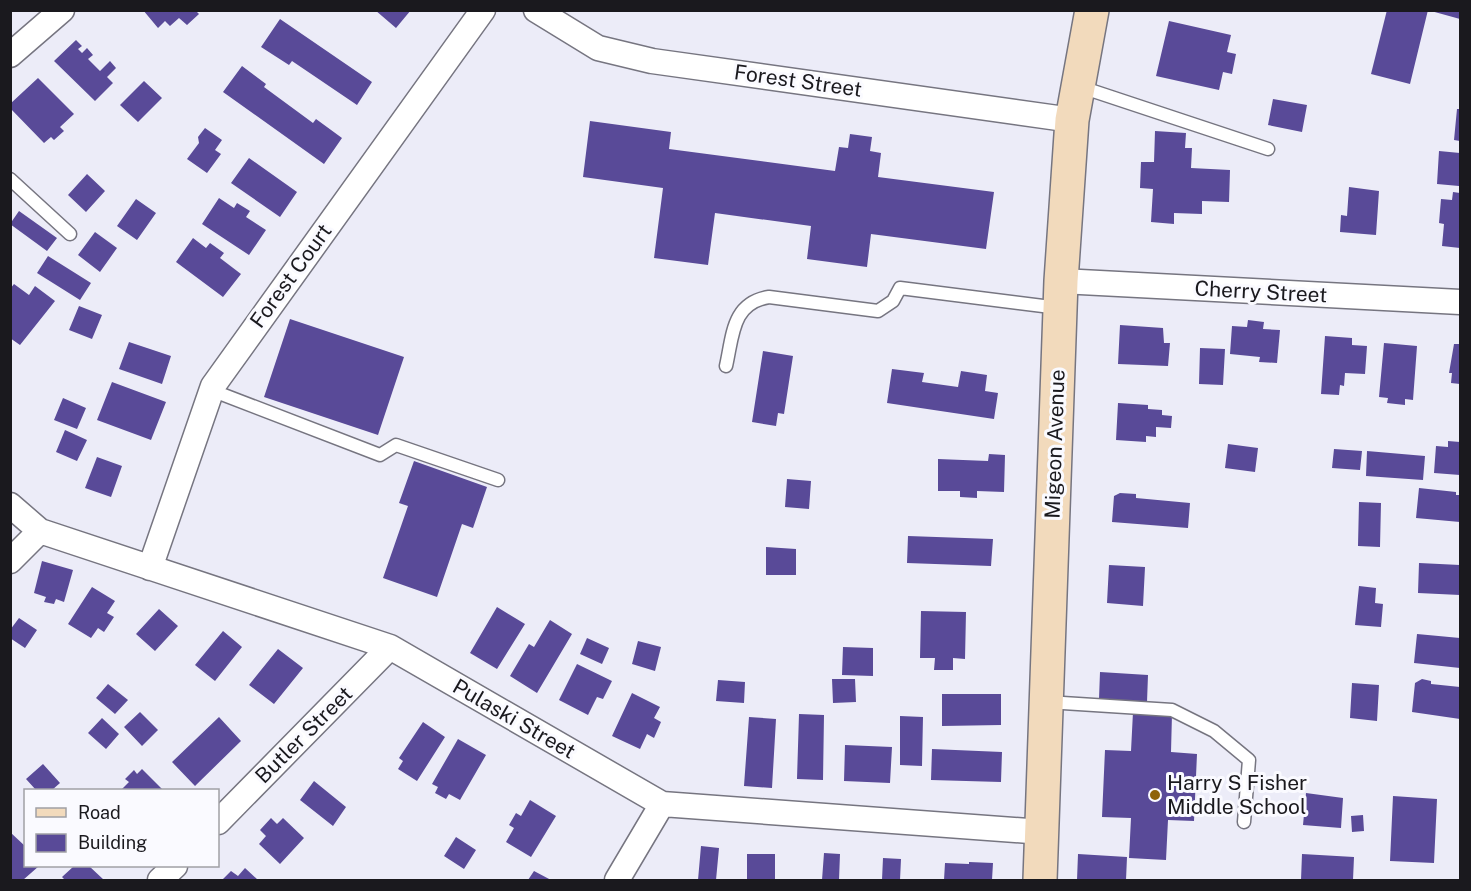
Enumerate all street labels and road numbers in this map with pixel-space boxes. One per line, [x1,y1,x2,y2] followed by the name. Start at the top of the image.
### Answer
[733,59,864,102] street label: Forest Street
[245,219,337,332] street label: Forest Court
[1194,276,1328,307] street label: Cherry Street
[1039,369,1070,519] street label: Migeon Avenue
[448,673,580,764] street label: Pulaski Street
[250,681,357,788] street label: Butler Street

